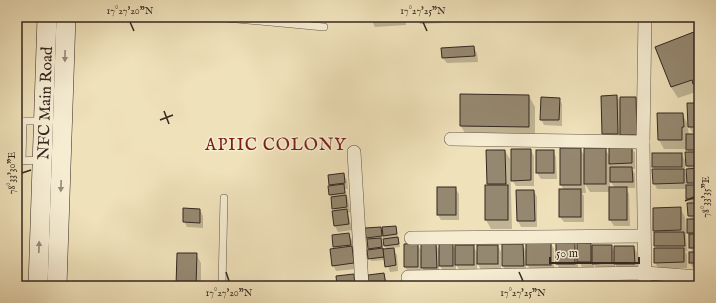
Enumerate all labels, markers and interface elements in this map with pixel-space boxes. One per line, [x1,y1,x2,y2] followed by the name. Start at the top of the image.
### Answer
[107,5,154,18] text: 17°27'20"N
[400,5,446,18] text: 17°27'25"N
[34,46,58,160] street label: NFC Main Road
[61,50,68,62] one-way arrow
[204,135,347,156] district label: APIIC COLONY
[6,152,19,194] text: 78°33'30"E
[700,176,713,218] text: 78°33'35"E
[58,180,64,193] one-way arrow
[550,239,639,265] scale bar
[36,241,43,253] one-way arrow
[556,246,578,261] text: 50 m
[206,287,253,300] text: 17°27'20"N
[500,287,546,300] text: 17°27'25"N

